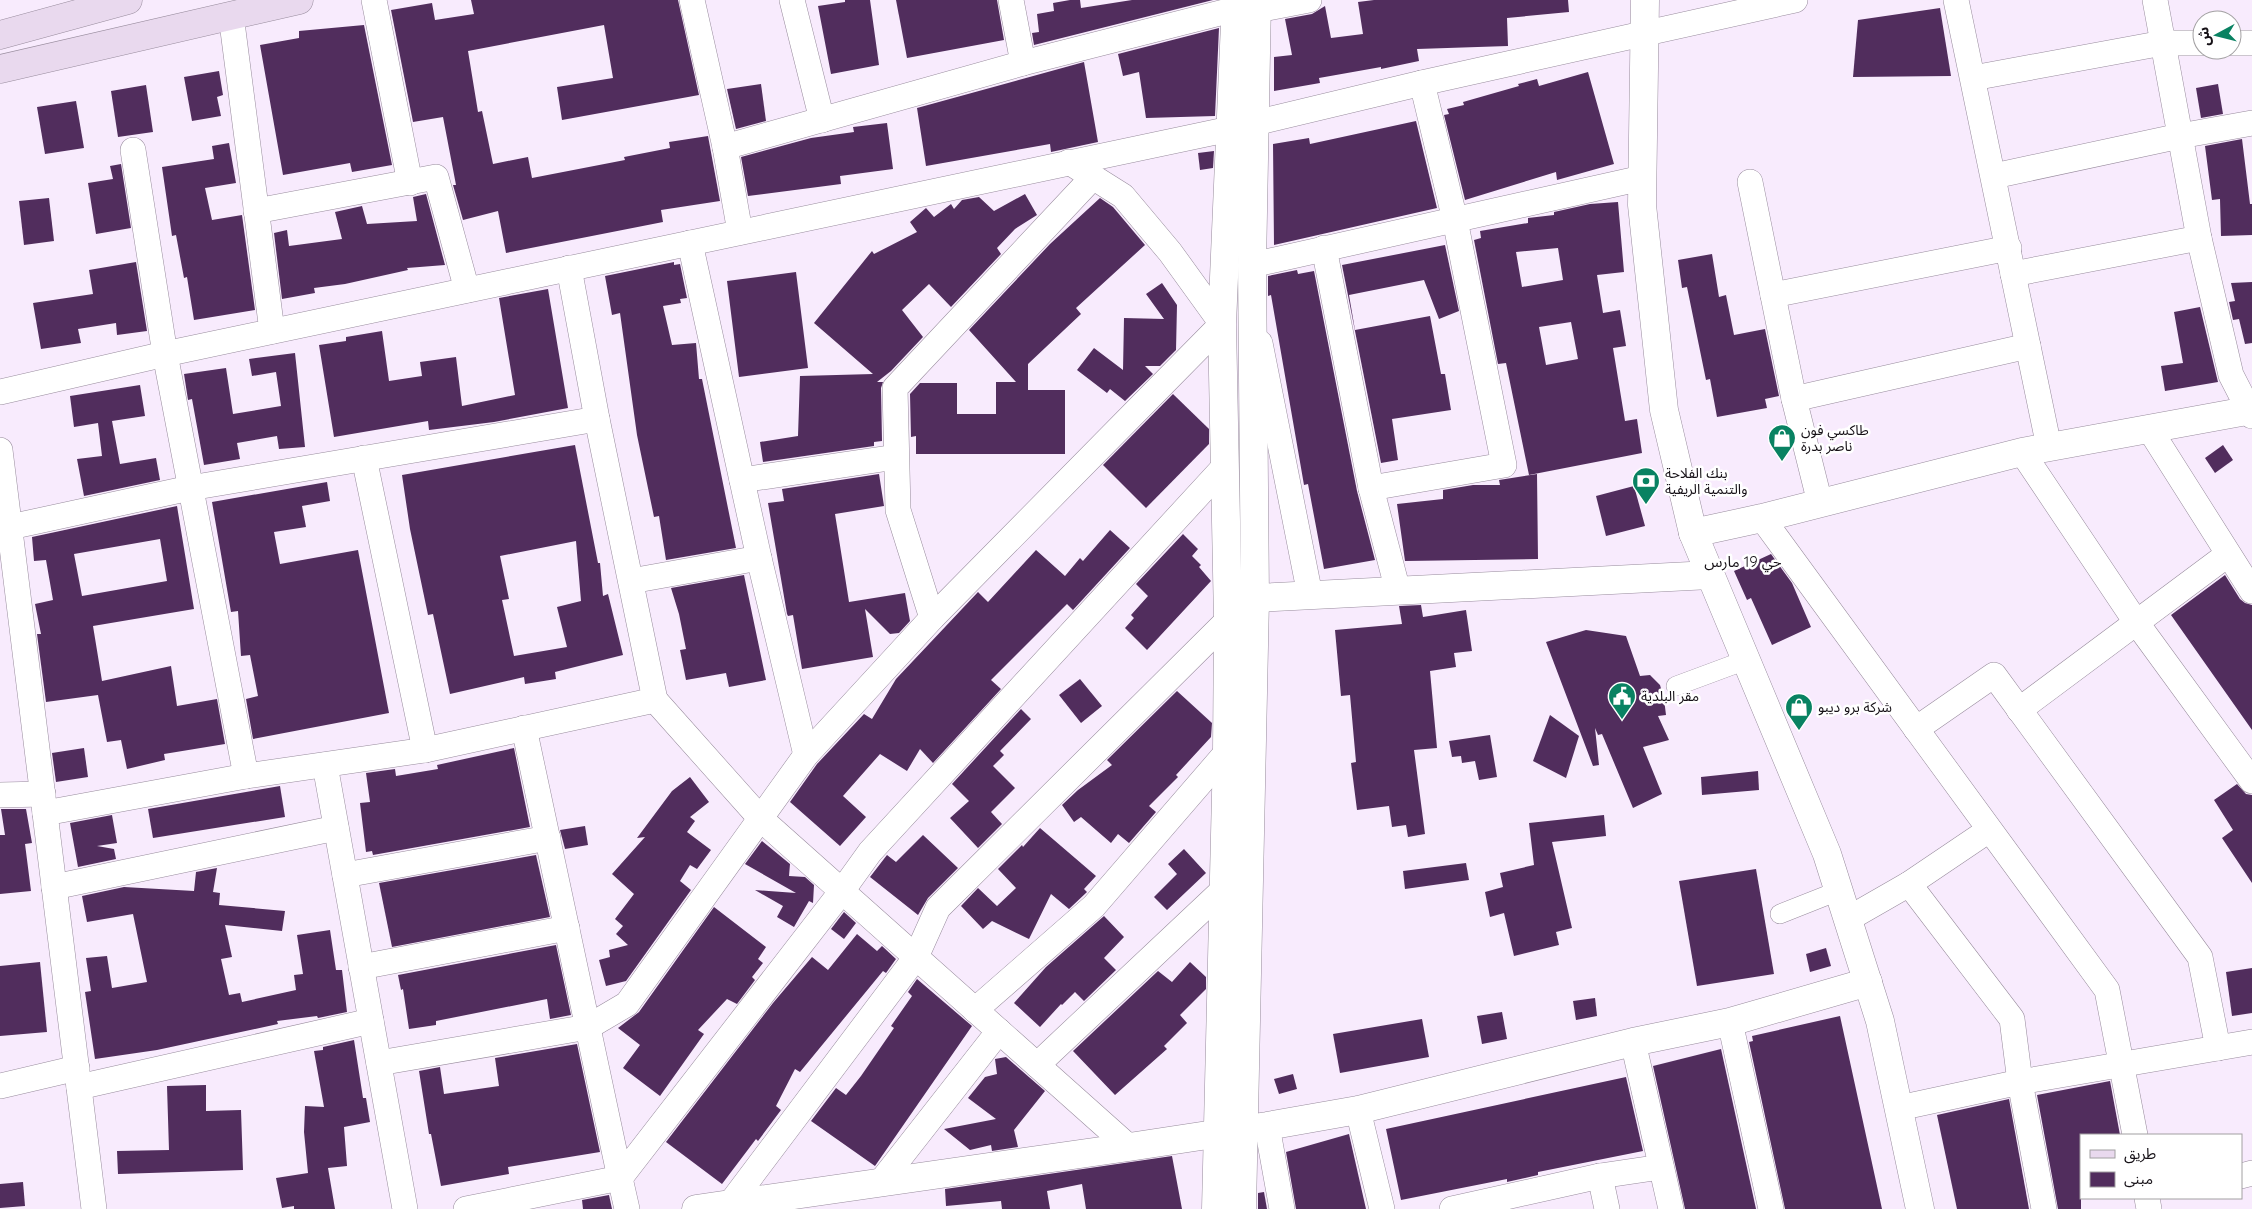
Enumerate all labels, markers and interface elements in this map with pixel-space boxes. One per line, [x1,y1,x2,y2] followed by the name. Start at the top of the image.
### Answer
[2192,10,2242,60] north arrow
[2194,26,2214,47] text: ش
[1801,421,1869,455] place label: طاكسي فون ناصر بدرة
[1767,423,1797,462] shop icon: طاكسي فون ناصر بدرة
[1665,464,1747,498] place label: بنك الفلاحة والتنمية الريفية
[1631,466,1661,505] bank icon: بنك الفلاحة والتنمية الريفية
[1704,552,1782,573] district label: حي 19 مارس
[1607,681,1637,720] public building icon: مقر البلدية
[1641,687,1699,705] place label: مقر البلدية
[1784,692,1814,731] shop icon: شركة برو ديبو
[1818,698,1892,716] place label: شركة برو ديبو
[2080,1134,2242,1199] legend
[2124,1144,2156,1164] text: طريق
[2124,1169,2153,1188] text: مبنى

